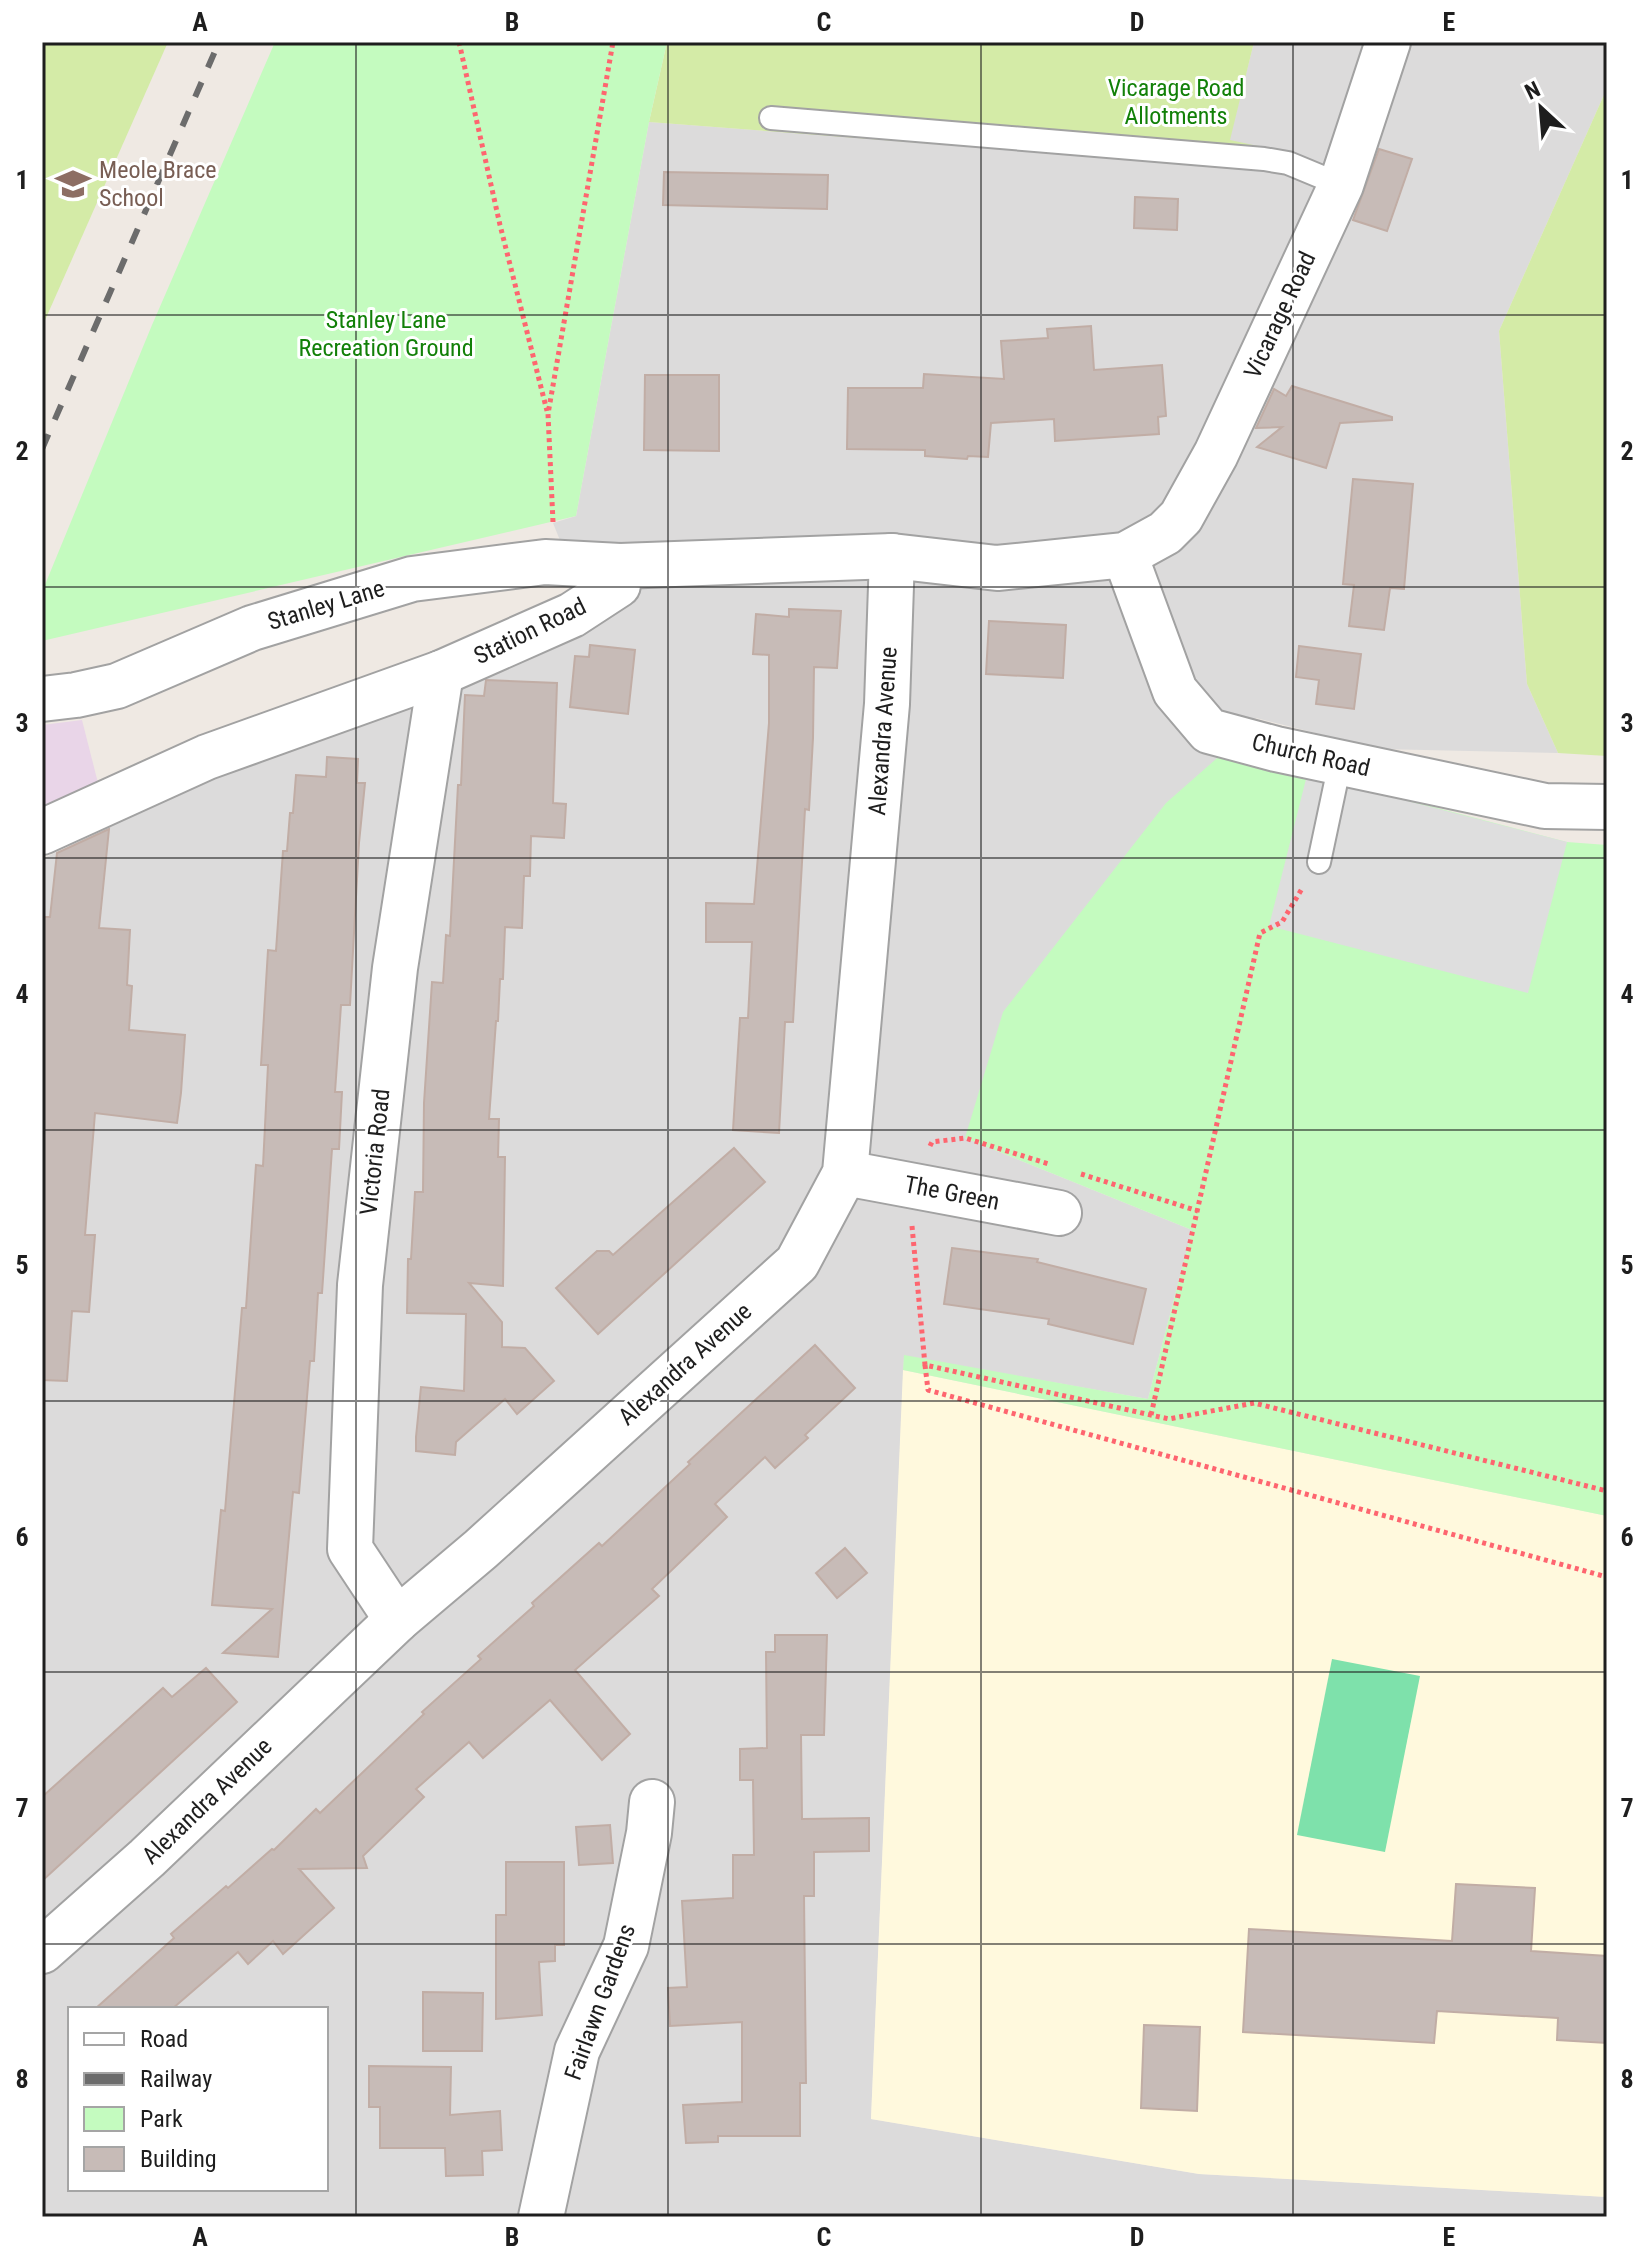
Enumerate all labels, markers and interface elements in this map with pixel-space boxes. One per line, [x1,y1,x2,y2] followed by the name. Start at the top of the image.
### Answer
[192,7,208,37] text: A
[505,7,519,37] text: B
[817,7,832,37] text: C
[1130,7,1144,37] text: D
[1443,7,1456,37] text: E
[1501,68,1581,148] north arrow
[1108,74,1244,130] park label: Vicarage Road Allotments
[1521,76,1544,105] text: N
[99,156,216,212] place label: Meole Brace School
[15,165,29,195] text: 1
[54,165,92,203] school or university icon: Meole Brace School
[1620,165,1634,195] text: 1
[1238,247,1322,383] street label: Vicarage Road
[298,306,474,362] park label: Stanley Lane Recreation Ground
[15,436,29,466] text: 2
[1620,436,1634,466] text: 2
[264,574,388,636] street label: Stanley Lane
[469,592,591,670] street label: Station Road
[863,646,903,816] street label: Alexandra Avenue
[15,708,29,738] text: 3
[1620,708,1634,738] text: 3
[1249,728,1373,782] street label: Church Road
[15,979,29,1009] text: 4
[1620,979,1634,1009] text: 4
[354,1087,396,1217] street label: Victoria Road
[902,1170,1002,1216] street label: The Green
[15,1250,29,1280] text: 5
[1620,1250,1634,1280] text: 5
[613,1297,757,1431] street label: Alexandra Avenue
[15,1522,29,1552] text: 6
[1620,1522,1634,1552] text: 6
[136,1732,278,1870] street label: Alexandra Avenue
[15,1793,29,1823] text: 7
[1620,1793,1634,1823] text: 7
[559,1920,641,2084] street label: Fairlawn Gardens
[68,2007,328,2191] legend
[140,2025,188,2053] text: Road
[15,2064,29,2094] text: 8
[1620,2064,1634,2094] text: 8
[140,2065,212,2093] text: Railway
[140,2105,183,2133] text: Park
[140,2145,217,2173] text: Building
[192,2222,208,2252] text: A
[505,2222,519,2252] text: B
[817,2222,832,2252] text: C
[1130,2222,1144,2252] text: D
[1443,2222,1456,2252] text: E

